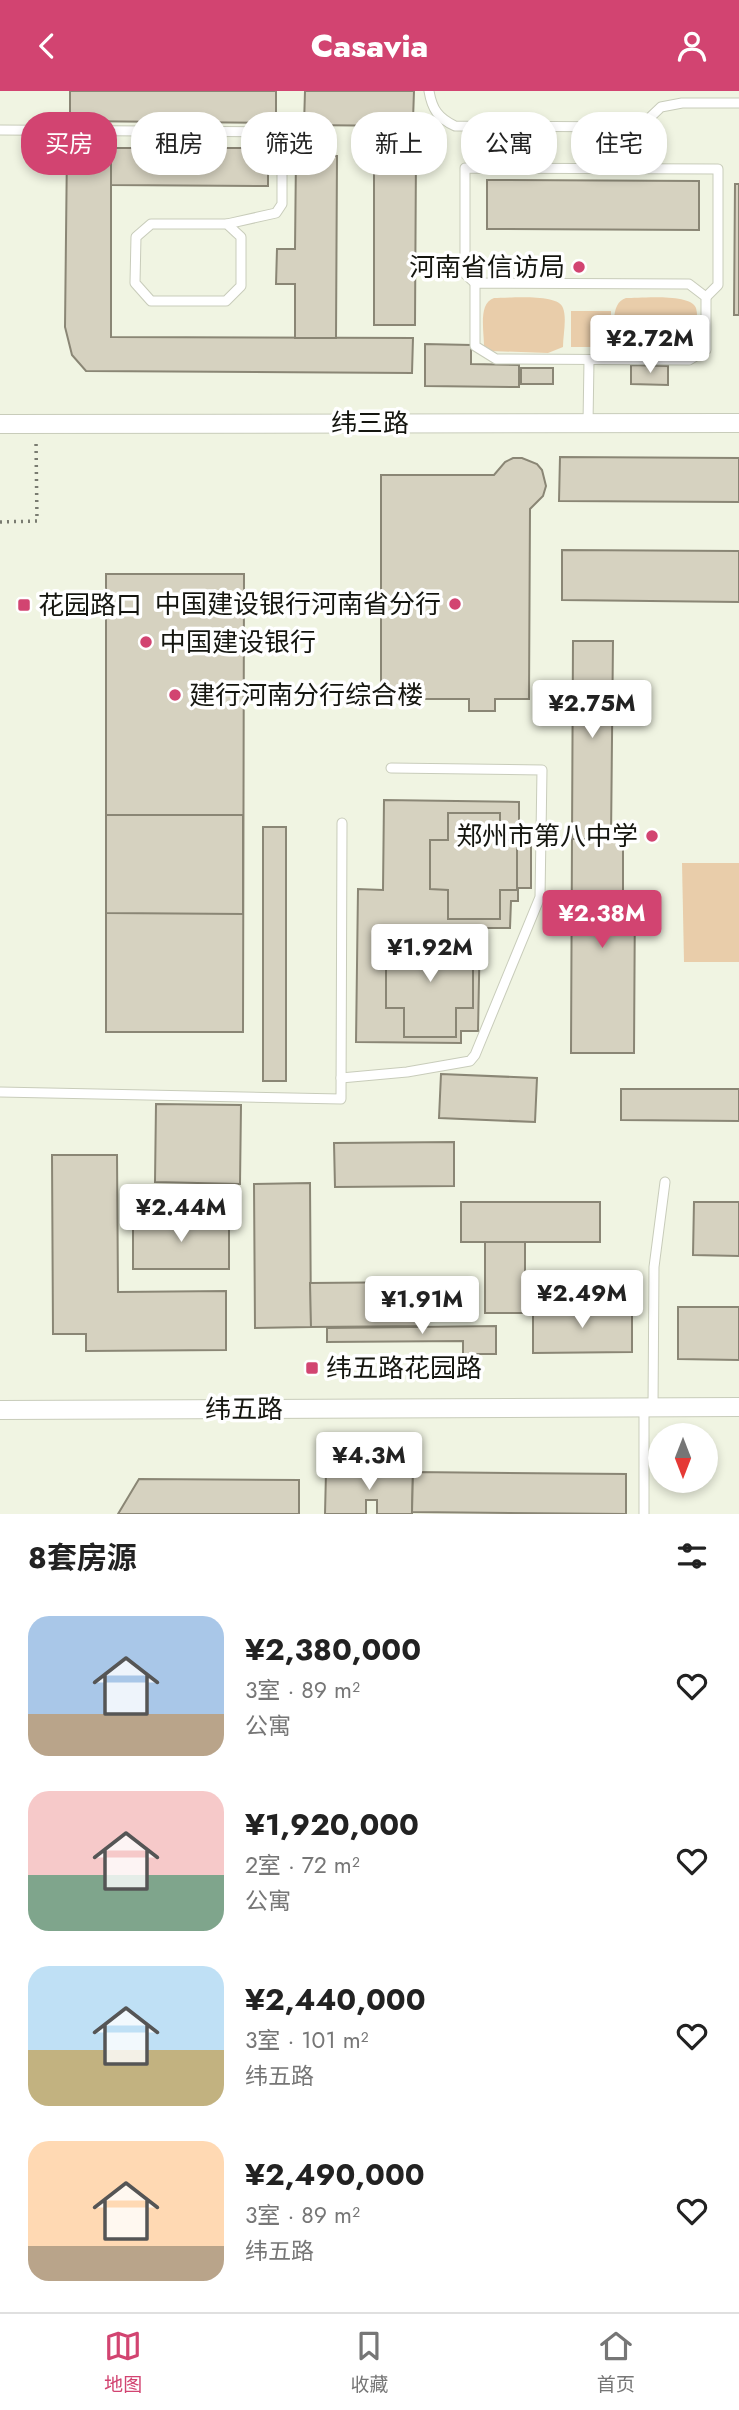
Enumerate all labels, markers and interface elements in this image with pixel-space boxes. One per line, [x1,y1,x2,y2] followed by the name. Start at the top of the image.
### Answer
[311,23,428,69] text: Casavia
[28,27,66,65] icon: back
[673,27,711,65] icon: person
[21,112,117,175] chip: 买房
[131,112,227,175] chip: 租房
[241,112,337,175] chip: 筛选
[351,112,447,175] chip: 新上
[461,112,557,175] chip: 公寓
[571,112,667,175] chip: 住宅
[409,248,565,286] place label: 河南省信访局
[571,259,587,275] marker: 河南省信访局
[593,315,707,375] pin: ¥2.72M
[606,321,694,355] text: ¥2.72M
[331,404,409,442] street label: 纬三路
[155,585,441,623] place label: 中国建设银行河南省分行
[38,586,142,624] place label: 花园路口
[447,596,463,612] marker: 中国建设银行河南省分行
[16,597,32,613] marker: 花园路口
[160,623,316,661] place label: 中国建设银行
[138,634,154,650] marker: 中国建设银行
[189,676,423,714] place label: 建行河南分行综合楼
[535,681,649,740] pin: ¥2.75M
[548,686,636,720] text: ¥2.75M
[167,687,183,703] marker: 建行河南分行综合楼
[456,817,638,855] place label: 郑州市第八中学
[644,828,660,844] marker: 郑州市第八中学
[545,891,659,950] pin: ¥2.38M
[558,896,646,930] text: ¥2.38M
[373,925,487,984] pin: ¥1.92M
[387,930,473,964] text: ¥1.92M
[124,1185,238,1244] pin: ¥2.44M
[136,1190,226,1224] text: ¥2.44M
[525,1271,639,1330] pin: ¥2.49M
[537,1276,627,1310] text: ¥2.49M
[365,1277,479,1336] pin: ¥1.91M
[381,1282,463,1316] text: ¥1.91M
[326,1349,482,1387] place label: 纬五路花园路
[304,1360,320,1376] marker: 纬五路花园路
[205,1390,283,1428] street label: 纬五路
[648,1423,718,1493] north arrow
[648,1423,718,1493] map controls
[320,1433,418,1492] pin: ¥4.3M
[332,1438,406,1472] text: ¥4.3M
[28,1536,137,1579] text: 8套房源
[673,1537,711,1575] icon: filters
[245,1628,421,1671] text: ¥2,380,000
[84,1644,168,1728] icon: home
[673,1667,711,1705] icon: heart
[245,1673,360,1707] text: 3室 · 89 m²
[245,1709,291,1743] text: 公寓
[245,1803,419,1846] text: ¥1,920,000
[84,1819,168,1903] icon: home
[673,1842,711,1880] icon: heart
[245,1848,360,1882] text: 2室 · 72 m²
[245,1884,291,1918] text: 公寓
[245,1978,426,2021] text: ¥2,440,000
[84,1994,168,2078] icon: home
[673,2017,711,2055] icon: heart
[245,2023,369,2057] text: 3室 · 101 m²
[245,2059,314,2093] text: 纬五路
[245,2153,425,2196] text: ¥2,490,000
[84,2169,168,2253] icon: home
[673,2192,711,2230] icon: heart
[245,2198,360,2232] text: 3室 · 89 m²
[245,2234,314,2268] text: 纬五路
[104,2327,142,2398] tab: 地图
[350,2327,389,2398] tab: 收藏
[597,2327,635,2398] tab: 首页

